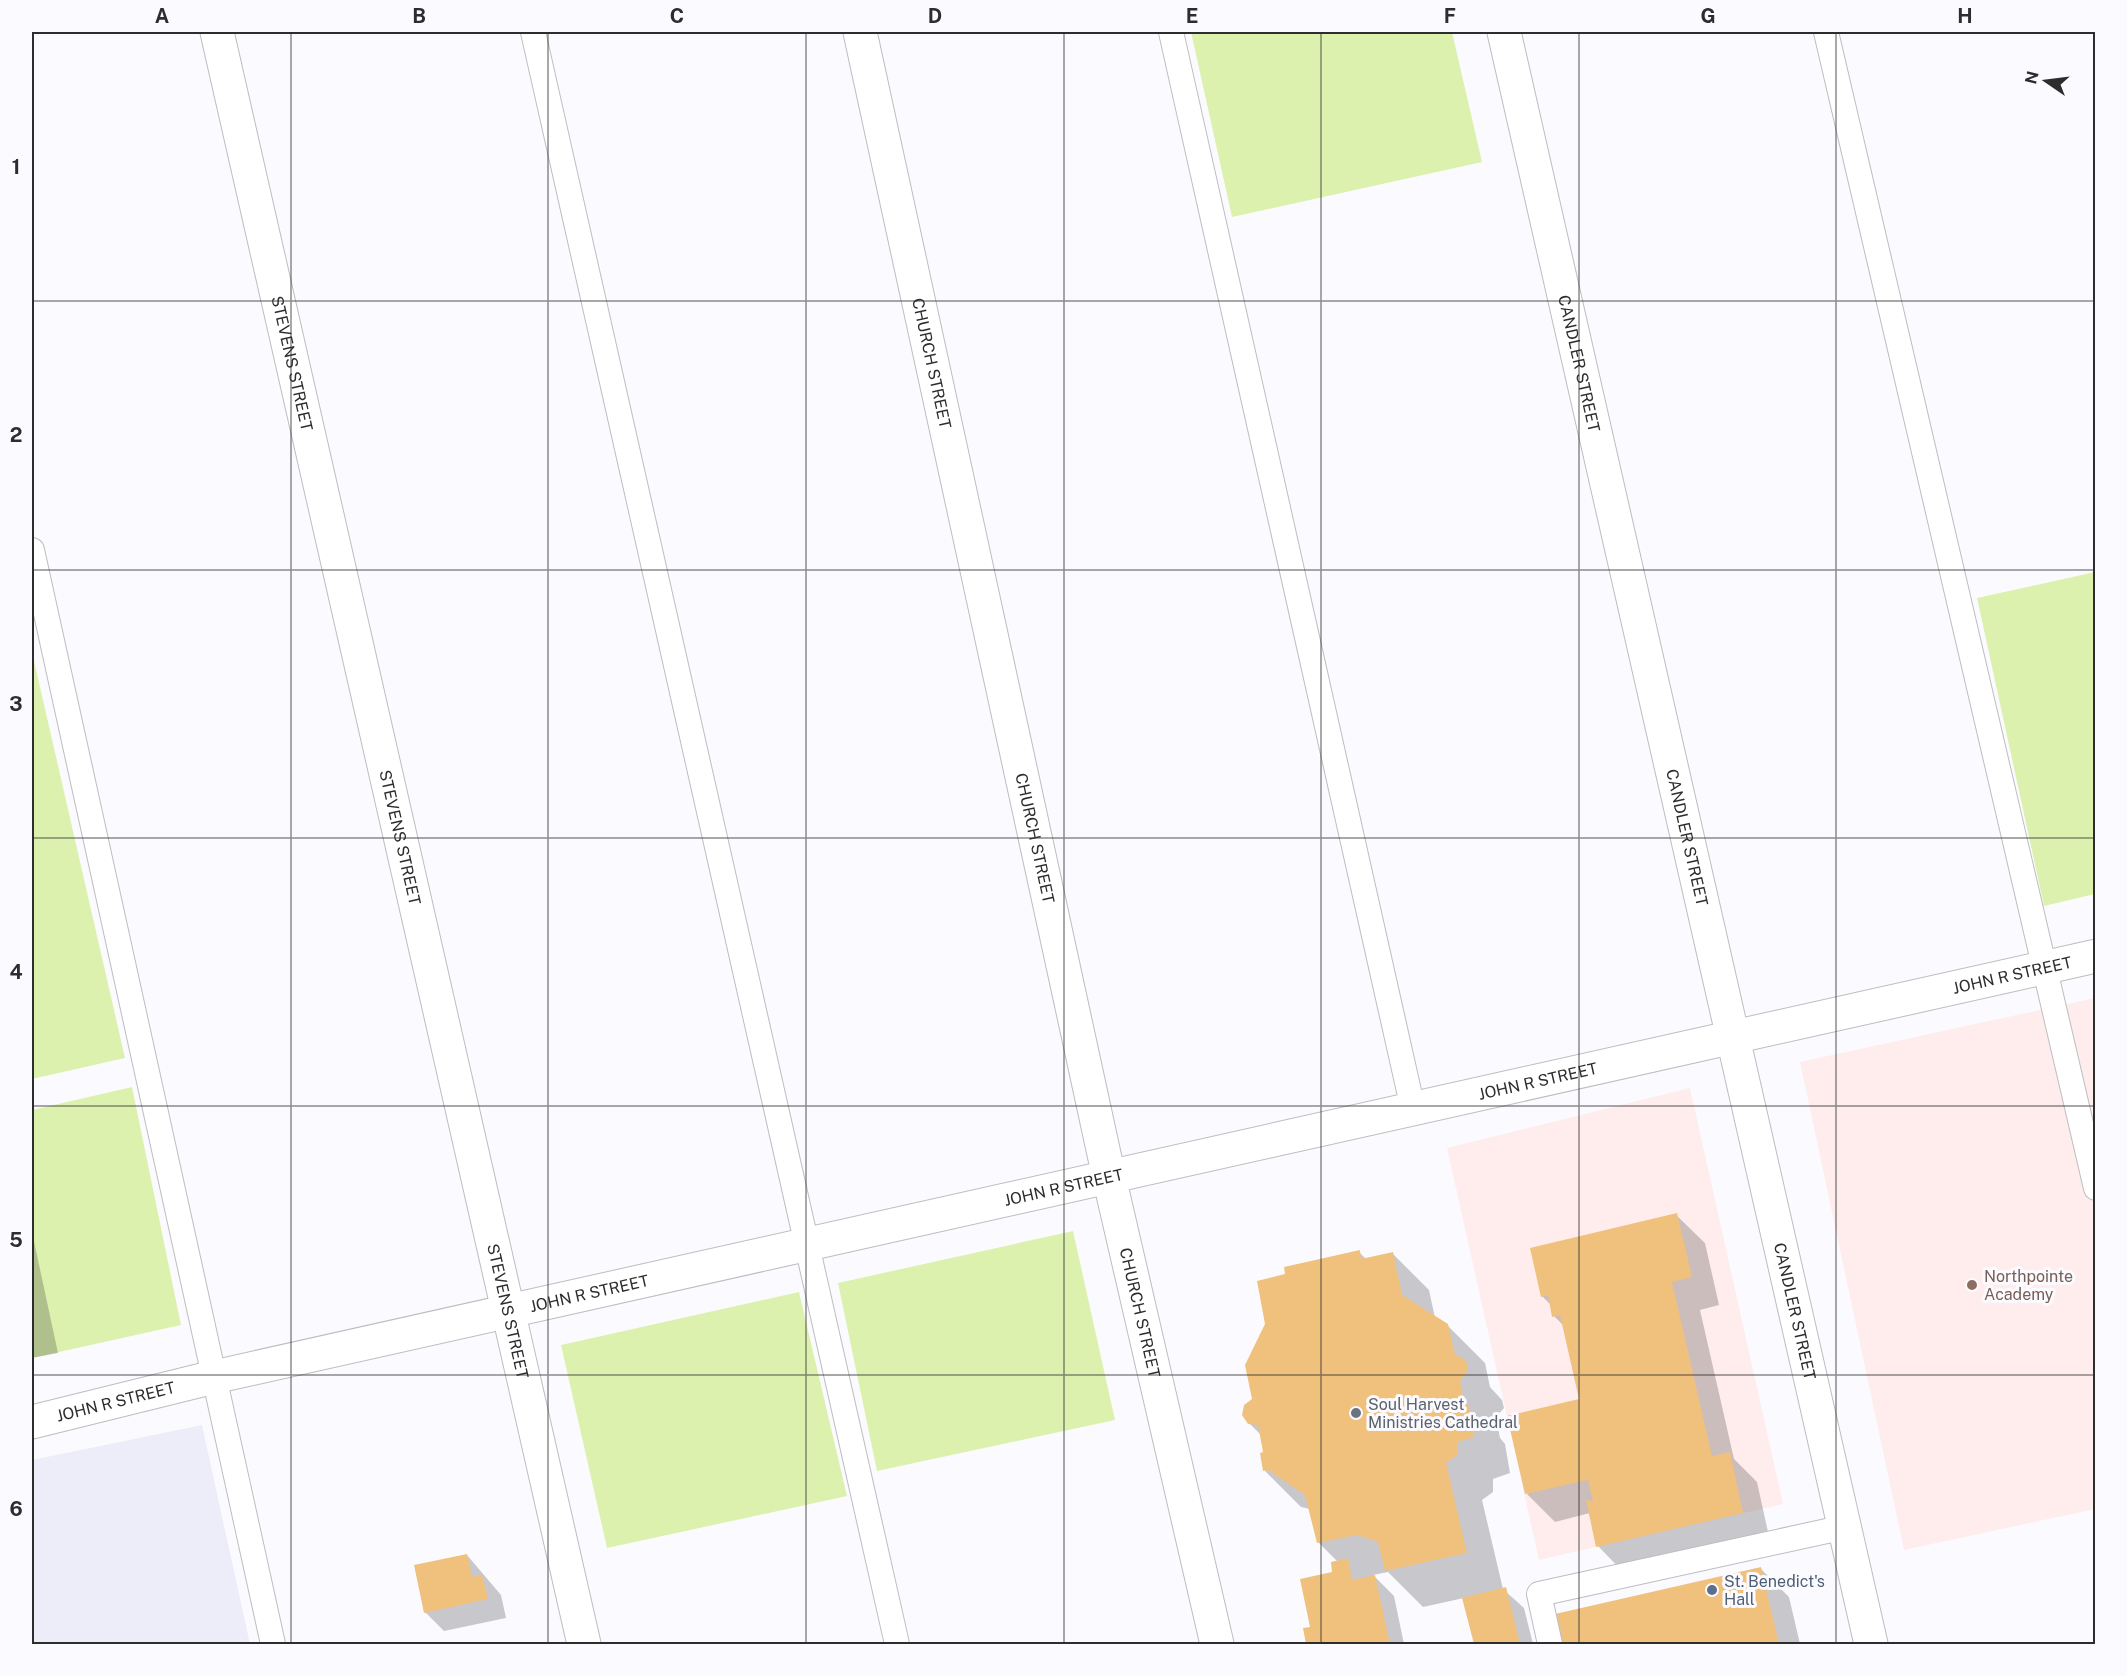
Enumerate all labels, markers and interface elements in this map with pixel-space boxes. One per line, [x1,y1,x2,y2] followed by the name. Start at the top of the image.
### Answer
[155,4,169,28] text: A
[412,4,426,28] text: B
[670,4,684,28] text: C
[928,4,942,28] text: D
[1186,4,1198,28] text: E
[1444,4,1456,28] text: F
[1700,4,1716,28] text: G
[1957,4,1973,28] text: H
[2016,51,2076,111] north arrow
[2021,69,2043,86] text: N
[12,155,20,179] text: 1
[1555,293,1604,434] street label: CANDLER STREET
[268,294,317,433] street label: STEVENS STREET
[909,296,956,431] street label: CHURCH STREET
[10,423,22,447] text: 2
[9,692,23,716] text: 3
[1663,767,1712,908] street label: CANDLER STREET
[376,768,425,907] street label: STEVENS STREET
[1012,771,1059,906] street label: CHURCH STREET
[1951,952,2074,997] street label: JOHN R STREET
[9,960,23,984] text: 4
[1476,1058,1600,1103] street label: JOHN R STREET
[1002,1164,1125,1209] street label: JOHN R STREET
[9,1228,23,1252] text: 5
[1770,1241,1820,1382] street label: CANDLER STREET
[484,1242,533,1381] street label: STEVENS STREET
[1116,1246,1165,1380] street label: CHURCH STREET
[1984,1267,2073,1304] place label: Northpointe Academy
[528,1270,651,1316] street label: JOHN R STREET
[1965,1278,1979,1292] marker: Northpointe Academy
[54,1377,177,1425] street label: JOHN R STREET
[1368,1395,1518,1432] place label: Soul Harvest Ministries Cathedral
[1349,1406,1363,1420] marker: Soul Harvest Ministries Cathedral
[9,1497,23,1521] text: 6
[1724,1572,1825,1609] place label: St. Benedict's Hall
[1705,1583,1719,1597] marker: St. Benedict's Hall

